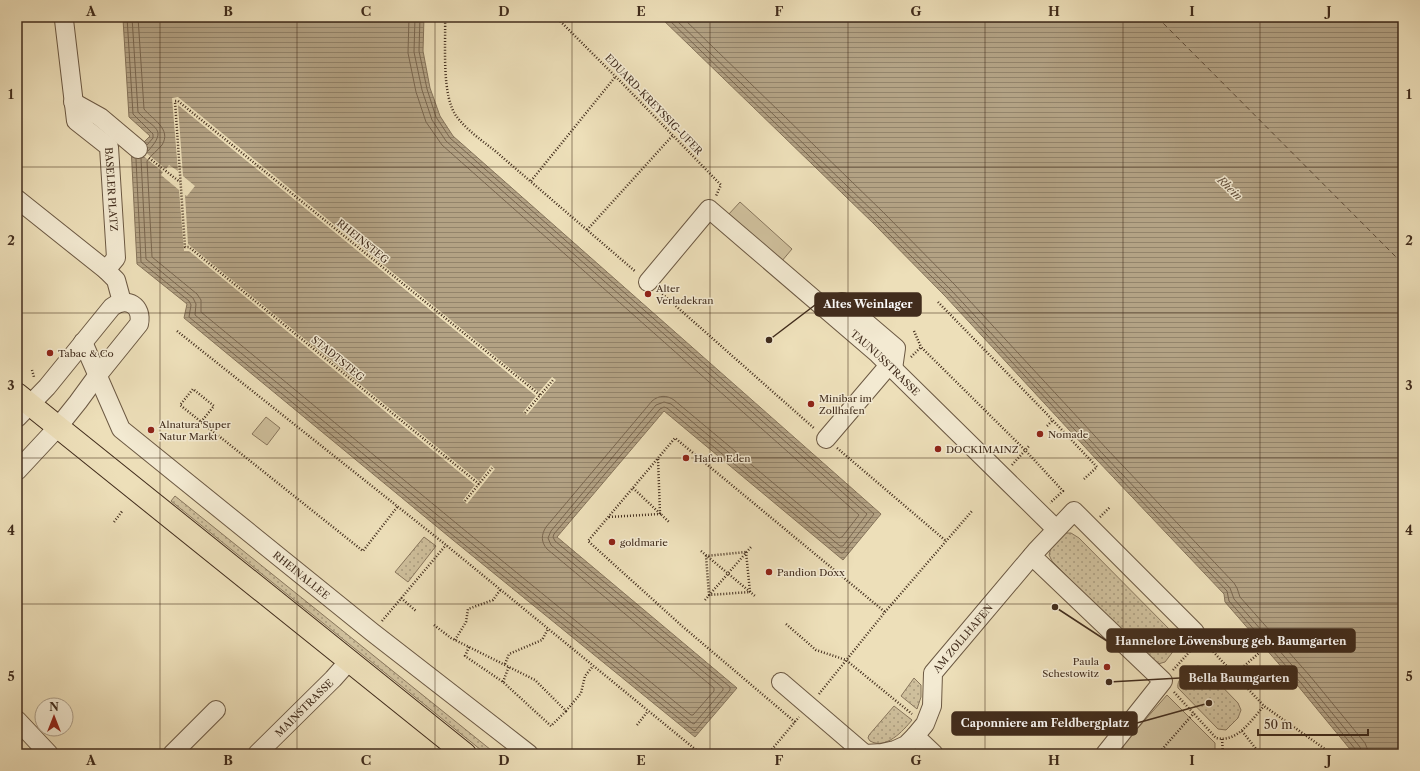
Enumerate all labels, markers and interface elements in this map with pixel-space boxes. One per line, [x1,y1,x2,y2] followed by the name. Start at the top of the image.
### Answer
[85,3,97,19] text: A
[223,3,233,19] text: B
[361,3,371,19] text: C
[498,3,510,19] text: D
[636,3,646,19] text: E
[775,3,784,19] text: F
[910,3,922,19] text: G
[1048,3,1060,19] text: H
[1189,3,1195,19] text: I
[1324,3,1332,19] text: J
[602,51,706,158] street label: EDUARD-KREYSSIG-UFER
[8,86,14,102] text: 1
[1406,86,1412,102] text: 1
[102,147,120,232] street label: BASELER PLATZ
[1214,172,1245,203] water label: Rhein
[334,216,391,266] street label: RHEINSTEG
[7,232,15,248] text: 2
[1405,232,1413,248] text: 2
[655,282,714,307] place label: Alter Verladekran
[643,289,653,299] marker: Alter Verladekran
[815,293,921,316] callout: Altes Weinlager
[822,297,913,311] text: Altes Weinlager
[848,327,923,399] street label: TAUNUSSTRASSE
[309,333,367,384] street label: STADTSTEG
[58,347,114,360] place label: Tabac & Co
[45,348,55,358] marker: Tabac & Co
[7,377,15,393] text: 3
[1405,377,1413,393] text: 3
[819,392,872,417] place label: Minibar im Zollhafen
[806,399,816,409] marker: Minibar im Zollhafen
[158,418,232,443] place label: Alnatura Super Natur Markt
[146,425,156,435] marker: Alnatura Super Natur Markt
[1048,428,1089,441] place label: Nomade
[1035,429,1045,439] marker: Nomade
[946,443,1019,456] place label: DOCK1MAINZ
[933,444,943,454] marker: DOCK1MAINZ
[694,452,751,465] place label: Hafen Eden
[681,453,691,463] marker: Hafen Eden
[7,522,15,538] text: 4
[1405,522,1413,538] text: 4
[620,536,668,549] place label: goldmarie
[607,537,617,547] marker: goldmarie
[270,549,332,602] street label: RHEINALLEE
[777,566,845,579] place label: Pandion Doxx
[764,567,774,577] marker: Pandion Doxx
[930,601,996,676] street label: AM ZOLLHAFEN
[1107,629,1355,652] callout: Hannelore Löwensburg geb. Baumgarten
[1115,634,1347,648] text: Hannelore Löwensburg geb. Baumgarten
[1042,655,1100,680] place label: Paula Schestowitz
[1102,662,1112,672] marker: Paula Schestowitz
[1180,666,1297,689] callout: Bella Baumgarten
[7,668,15,684] text: 5
[1405,668,1413,684] text: 5
[1189,671,1290,685] text: Bella Baumgarten
[272,676,336,740] street label: MAINSTRASSE
[34,697,74,737] north arrow
[49,700,59,714] text: N
[1258,711,1368,737] scale bar
[952,712,1137,735] callout: Caponniere am Feldbergplatz
[961,716,1129,730] text: Caponniere am Feldbergplatz
[1264,717,1293,732] text: 50 m
[85,752,97,768] text: A
[223,752,233,768] text: B
[361,752,371,768] text: C
[498,752,510,768] text: D
[636,752,646,768] text: E
[775,752,784,768] text: F
[910,752,922,768] text: G
[1048,752,1060,768] text: H
[1189,752,1195,768] text: I
[1324,752,1332,768] text: J

